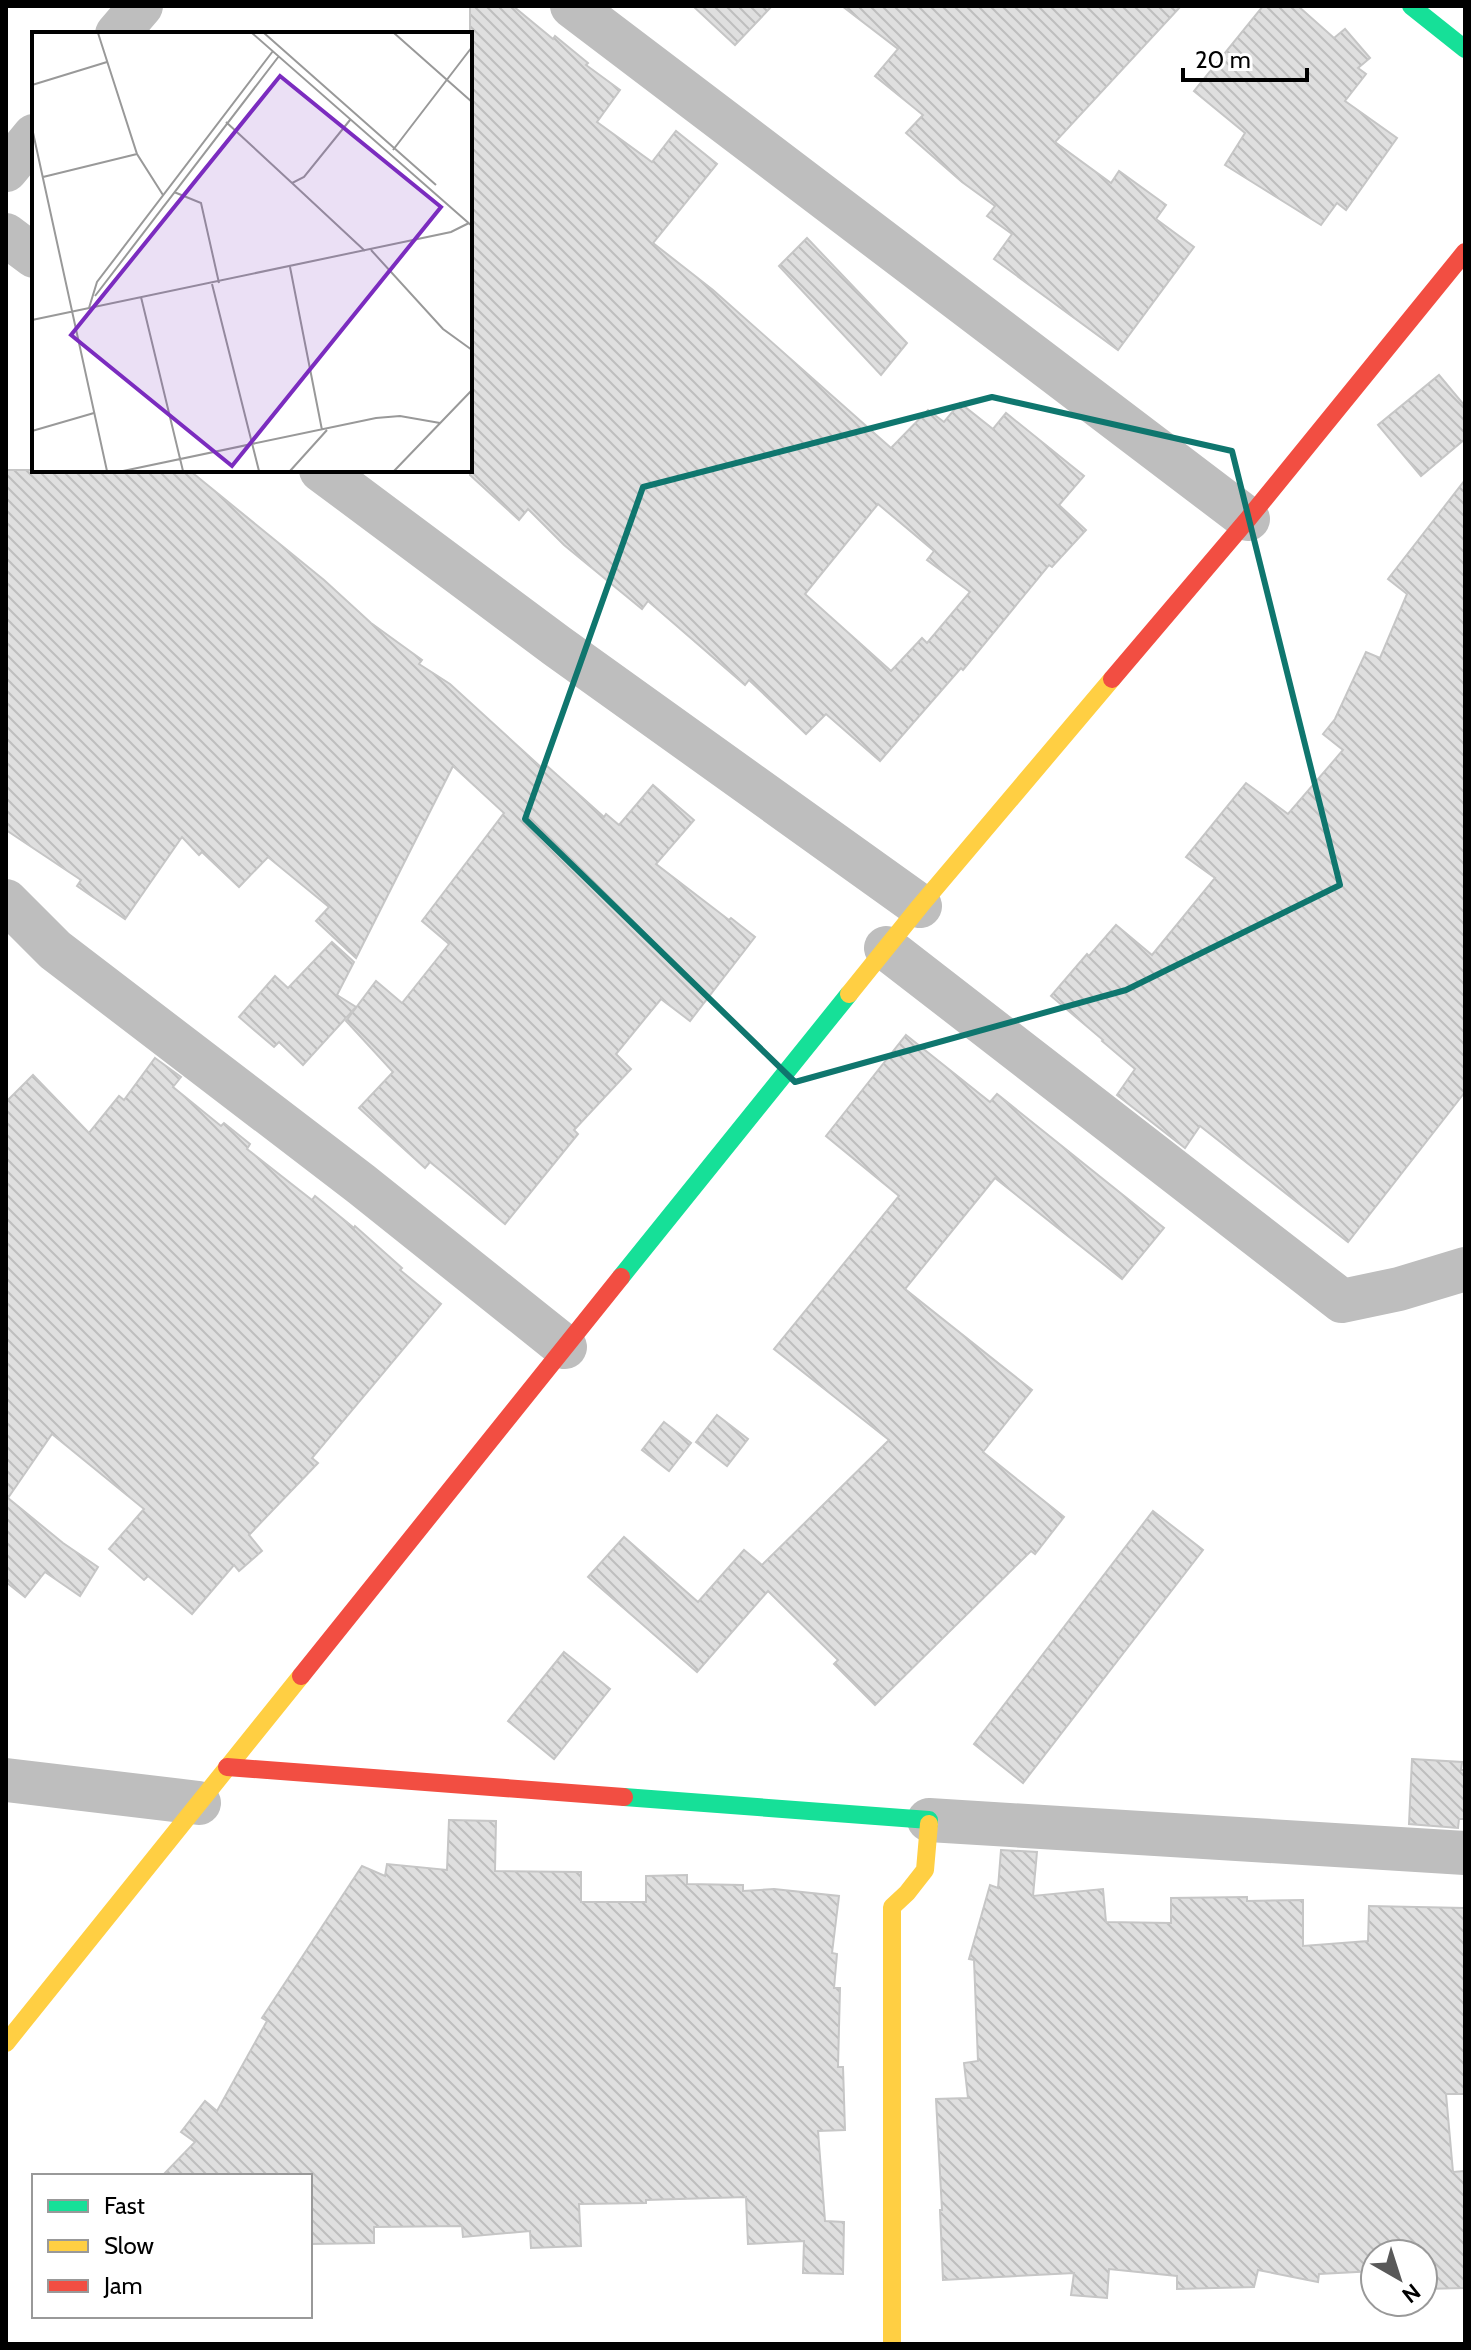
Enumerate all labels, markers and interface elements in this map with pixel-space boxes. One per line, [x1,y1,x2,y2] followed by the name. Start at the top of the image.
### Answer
[32,32,472,472] inset map
[1183,32,1307,82] scale bar
[1195,45,1251,74] text: 20 m
[32,2174,312,2318] legend
[104,2191,145,2220] text: Fast
[104,2231,154,2260] text: Slow
[1359,2238,1439,2318] north arrow
[103,2271,142,2300] text: Jam
[1397,2278,1426,2309] text: N

